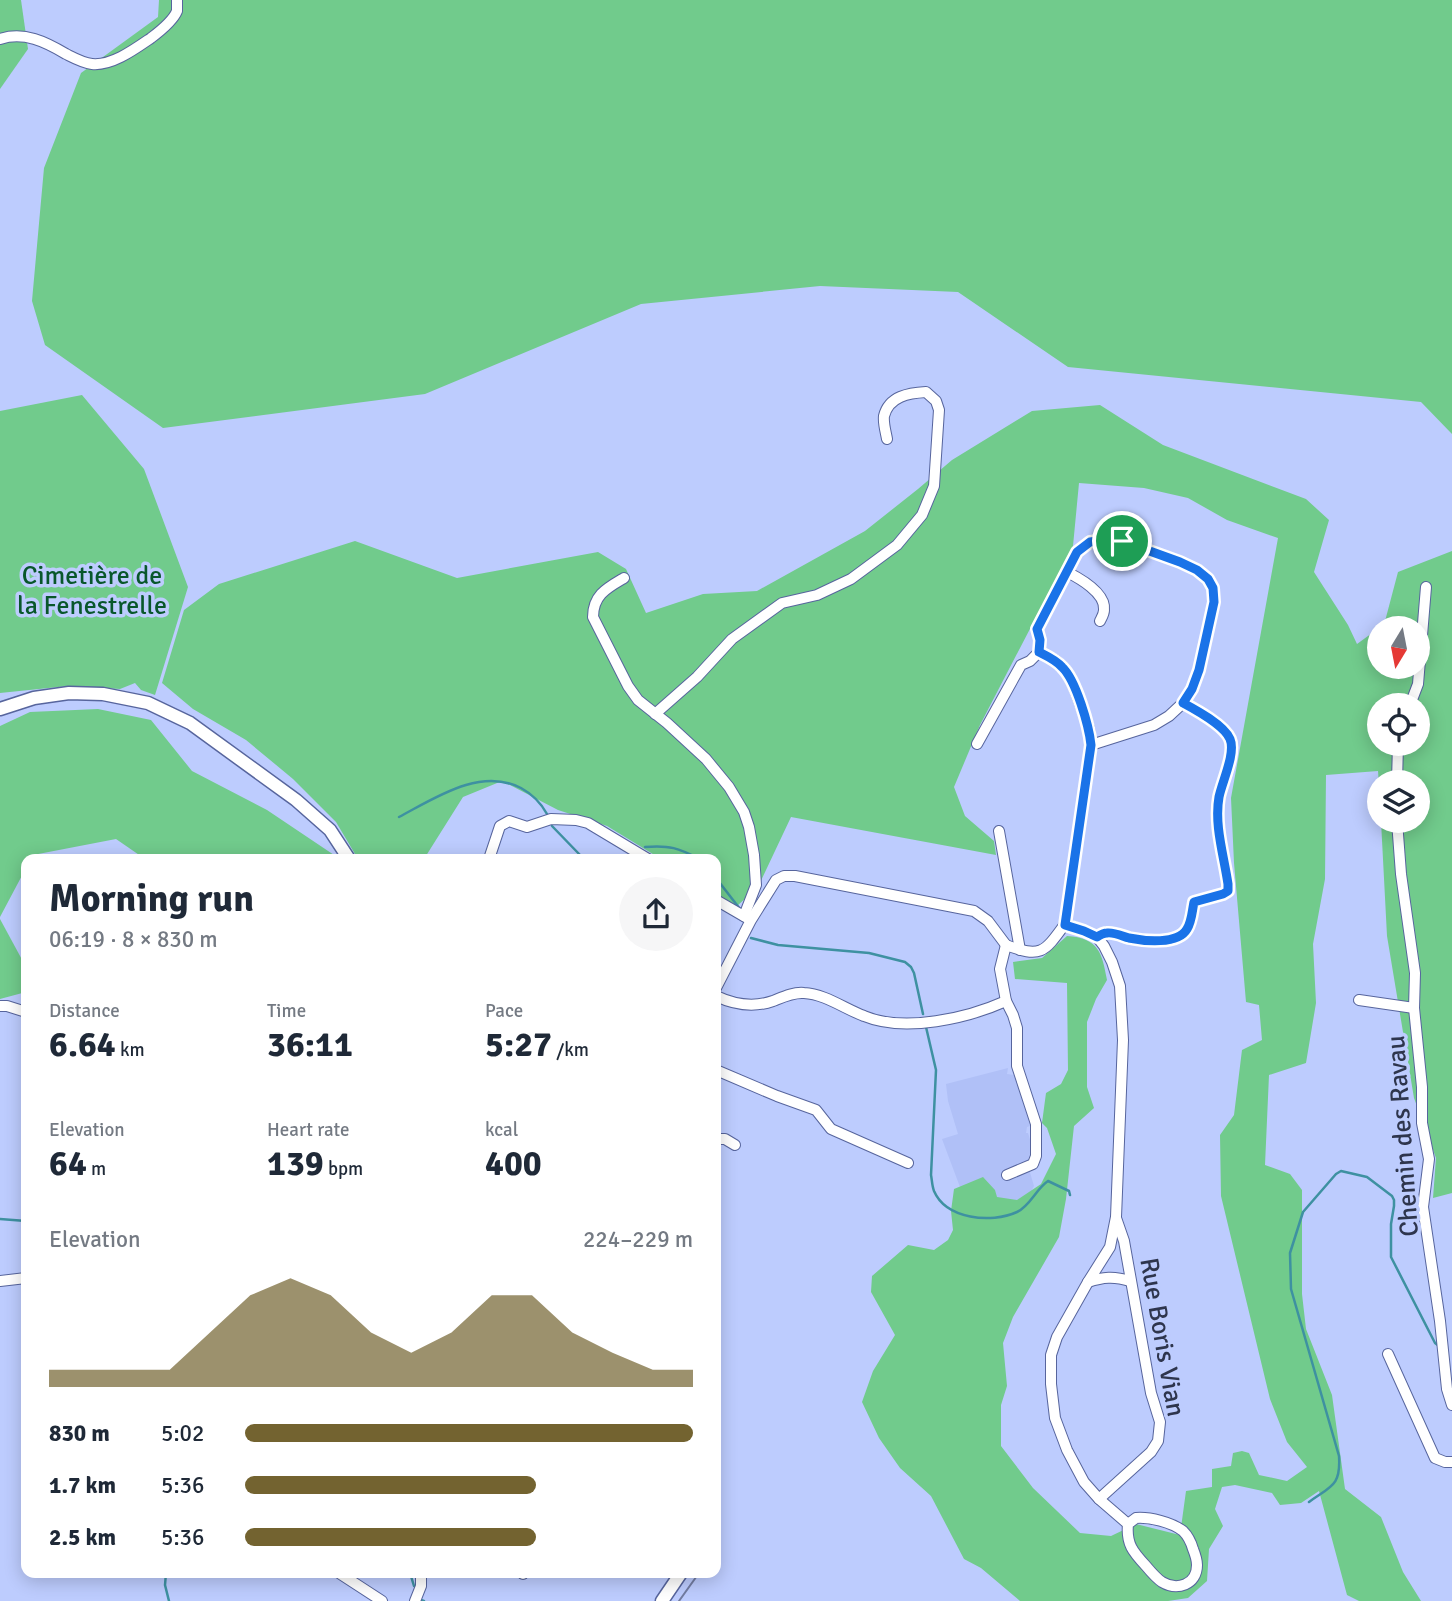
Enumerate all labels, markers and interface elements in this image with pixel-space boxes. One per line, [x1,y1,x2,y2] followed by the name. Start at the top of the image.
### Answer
[1092,511,1152,571] pin
[1103,522,1141,560] icon: arrive
[17,560,167,622] park label: Cimetière de la Fenestrelle
[1367,616,1430,679] north arrow
[1367,616,1430,833] map controls
[1367,693,1430,756] button: locate
[1367,770,1430,833] button: layers
[49,875,254,922] text: Morning run
[619,877,693,951] button: share
[49,925,218,954] text: 06:19 · 8 × 830 m
[49,999,120,1023] text: Distance
[267,999,306,1023] text: Time
[485,999,523,1023] text: Pace
[49,1023,116,1066] text: 6.64
[267,1023,353,1066] text: 36:11
[485,1023,552,1066] text: 5:27
[1380,1034,1426,1238] street label: Chemin des Ravau
[116,1038,145,1062] text: km
[552,1038,589,1062] text: /km
[49,1118,125,1142] text: Elevation
[267,1118,349,1142] text: Heart rate
[485,1118,518,1142] text: kcal
[49,1142,87,1185] text: 64
[267,1142,324,1185] text: 139
[485,1142,542,1185] text: 400
[87,1157,106,1181] text: m
[324,1157,363,1181] text: bpm
[49,1225,141,1254] text: Elevation
[583,1225,693,1254] text: 224–229 m
[1132,1255,1192,1419] street label: Rue Boris Vian
[49,1419,110,1448] text: 830 m
[161,1419,204,1448] text: 5:02
[49,1471,116,1500] text: 1.7 km
[161,1471,204,1500] text: 5:36
[49,1523,116,1552] text: 2.5 km
[161,1523,204,1552] text: 5:36

